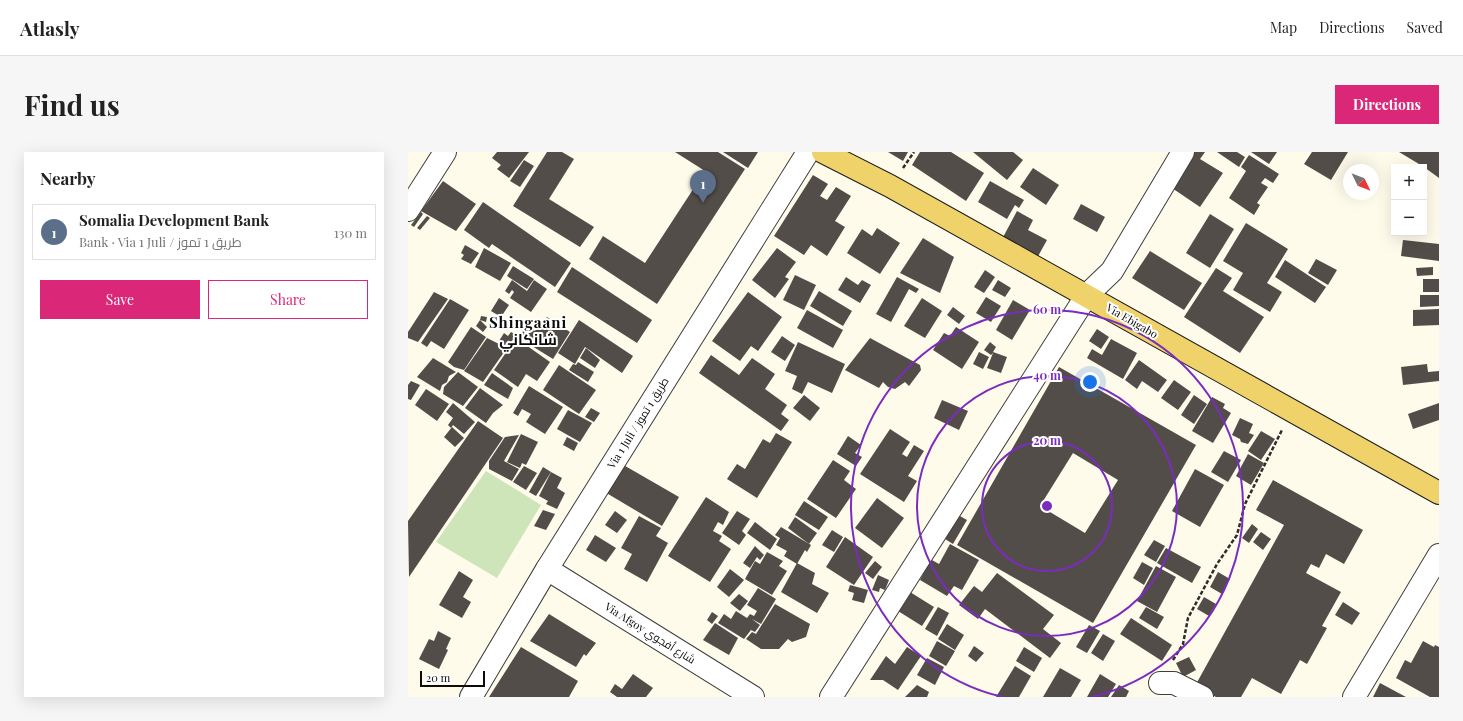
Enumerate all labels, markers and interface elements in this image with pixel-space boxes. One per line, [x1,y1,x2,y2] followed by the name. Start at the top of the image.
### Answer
[20,15,80,41] text: Atlasly
[1270,18,1297,37] text: Map
[1319,18,1385,37] text: Directions
[1407,18,1443,37] text: Saved
[1335,85,1439,124] button: Directions
[24,86,120,123] text: Find us
[1343,164,1379,200] north arrow
[1391,164,1427,236] map controls
[1391,164,1427,200] button: +
[40,167,95,189] text: Nearby
[690,170,716,203] pin: 1
[1391,200,1427,236] button: −
[79,210,269,230] text: Somalia Development Bank
[52,224,56,241] text: 1
[334,224,367,241] text: 130 m
[79,233,242,250] text: Bank · Via 1 Juli / طريق 1 تموز
[40,280,200,319] button: Save
[208,280,368,319] button: Share
[1103,299,1161,341] street label: Via Ebigabo
[1033,301,1061,317] text: 60 m
[489,312,567,352] district label: Shingaani شانكاني
[1033,367,1061,383] text: 40 m
[1080,372,1100,392] your location
[603,374,672,472] street label: Via 1 Juli / طريق 1 تموز
[1033,432,1061,448] text: 20 m
[1040,499,1054,513] centre of rings
[600,598,698,668] street label: Via Afgoy شارع أفجوي
[420,669,485,688] scale bar
[426,670,450,685] text: 20 m

